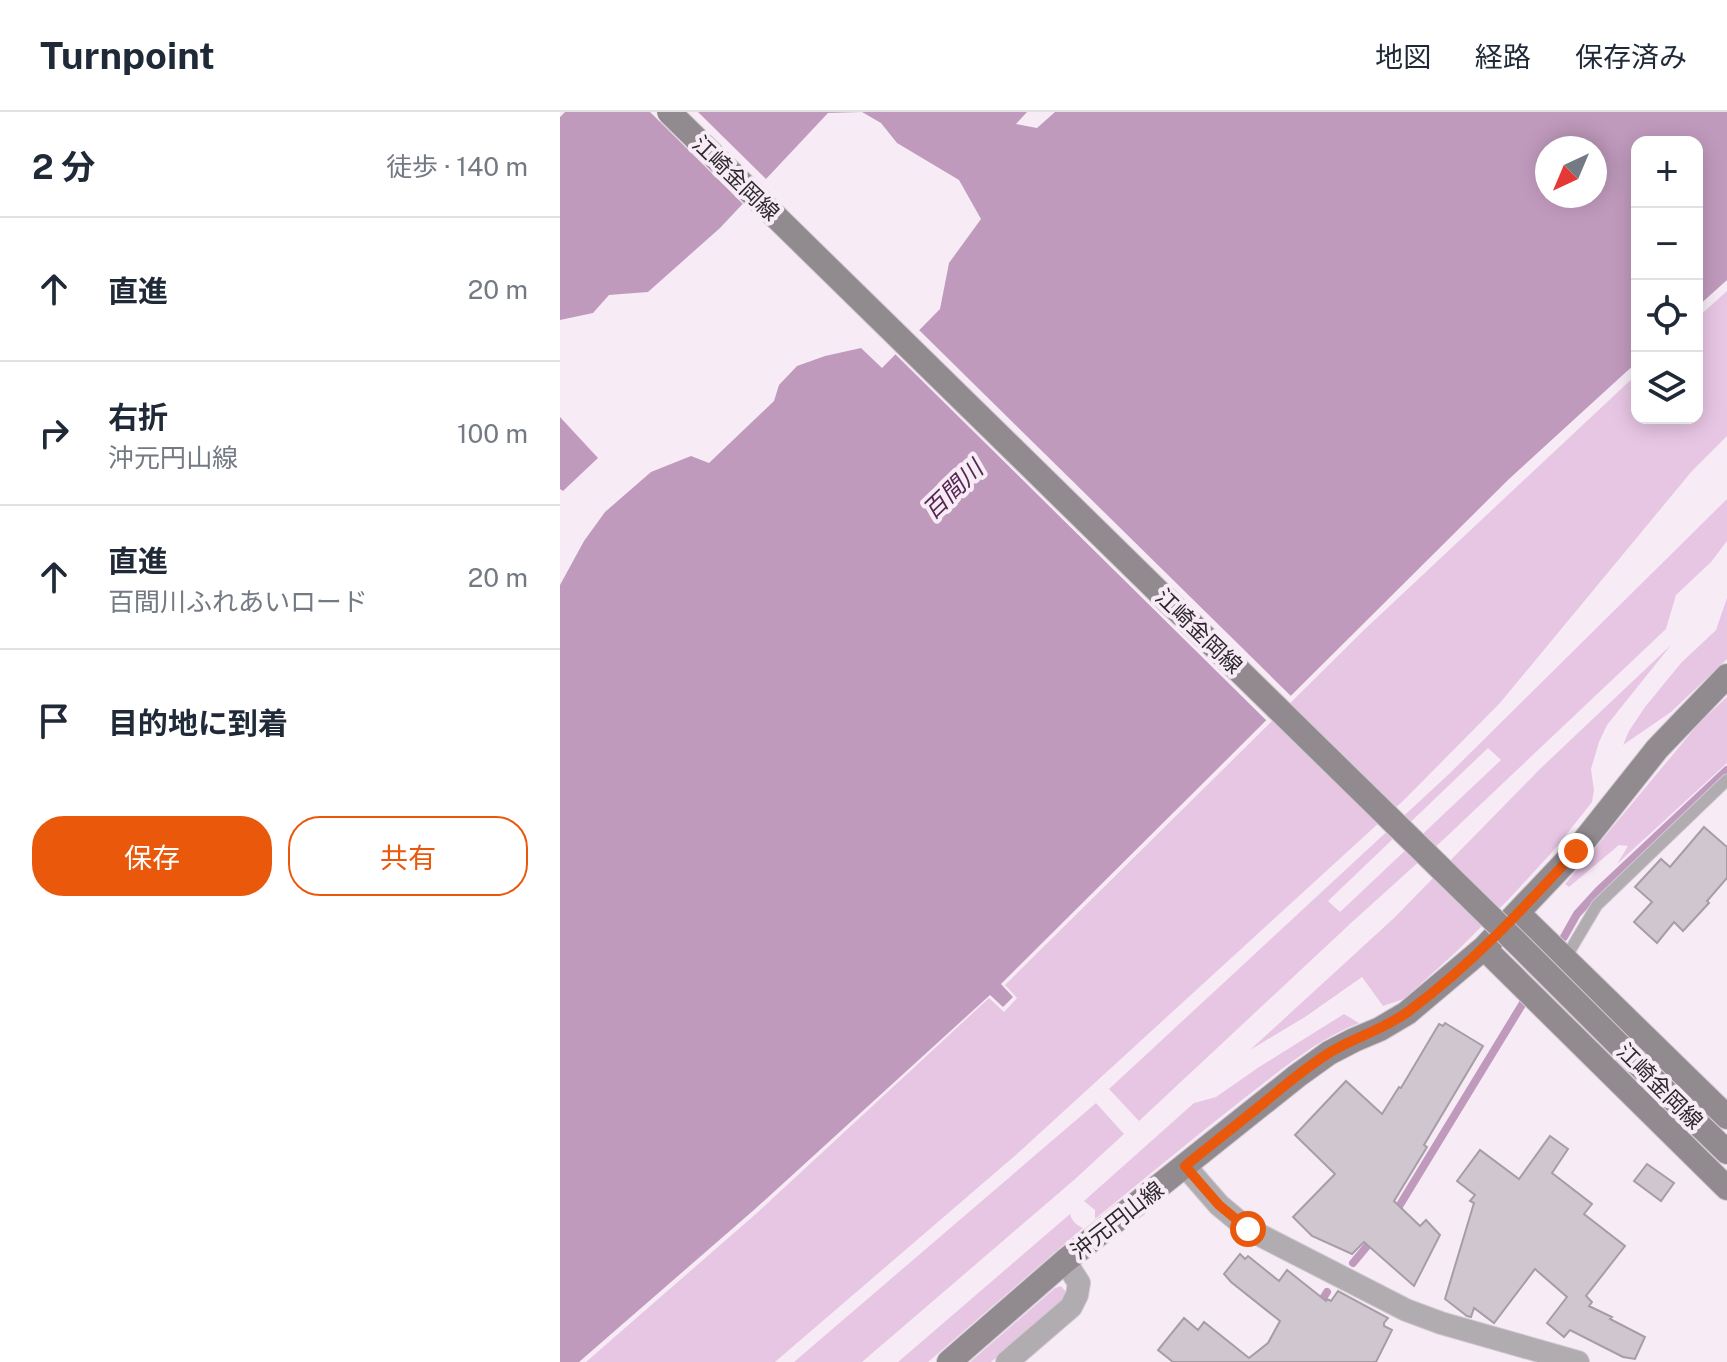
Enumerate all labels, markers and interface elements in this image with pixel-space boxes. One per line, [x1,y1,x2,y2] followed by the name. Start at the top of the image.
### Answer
[40,33,215,78] text: Turnpoint
[1375,40,1431,73] text: 地図
[1475,40,1531,73] text: 経路
[1575,40,1687,73] text: 保存済み
[687,130,785,226] street label: 江崎金岡線
[1535,136,1607,208] north arrow
[1631,136,1703,424] map controls
[1631,136,1703,208] button: +
[32,147,95,187] text: 2 分
[386,151,528,182] text: 徒歩 · 140 m
[1631,208,1703,280] button: −
[32,267,76,311] icon: ahead
[108,273,168,309] text: 直進
[468,274,528,305] text: 20 m
[1631,280,1703,352] button: locate
[1631,352,1703,424] button: layers
[108,399,168,435] text: 右折
[32,411,76,455] icon: right
[457,418,528,449] text: 100 m
[108,442,238,473] text: 沖元円山線
[917,452,990,524] water label: 百間川
[108,543,168,579] text: 直進
[32,555,76,599] icon: ahead
[468,562,528,593] text: 20 m
[1150,583,1248,679] street label: 江崎金岡線
[108,586,368,617] text: 百間川ふれあいロード
[32,699,76,743] icon: arrive
[108,705,288,741] text: 目的地に到着
[32,816,272,896] button: 保存
[288,816,528,896] button: 共有
[1558,833,1594,869] route end
[1612,1038,1708,1134] street label: 江崎金岡線
[1066,1176,1168,1264] street label: 沖元円山線
[1230,1211,1266,1247] route start

